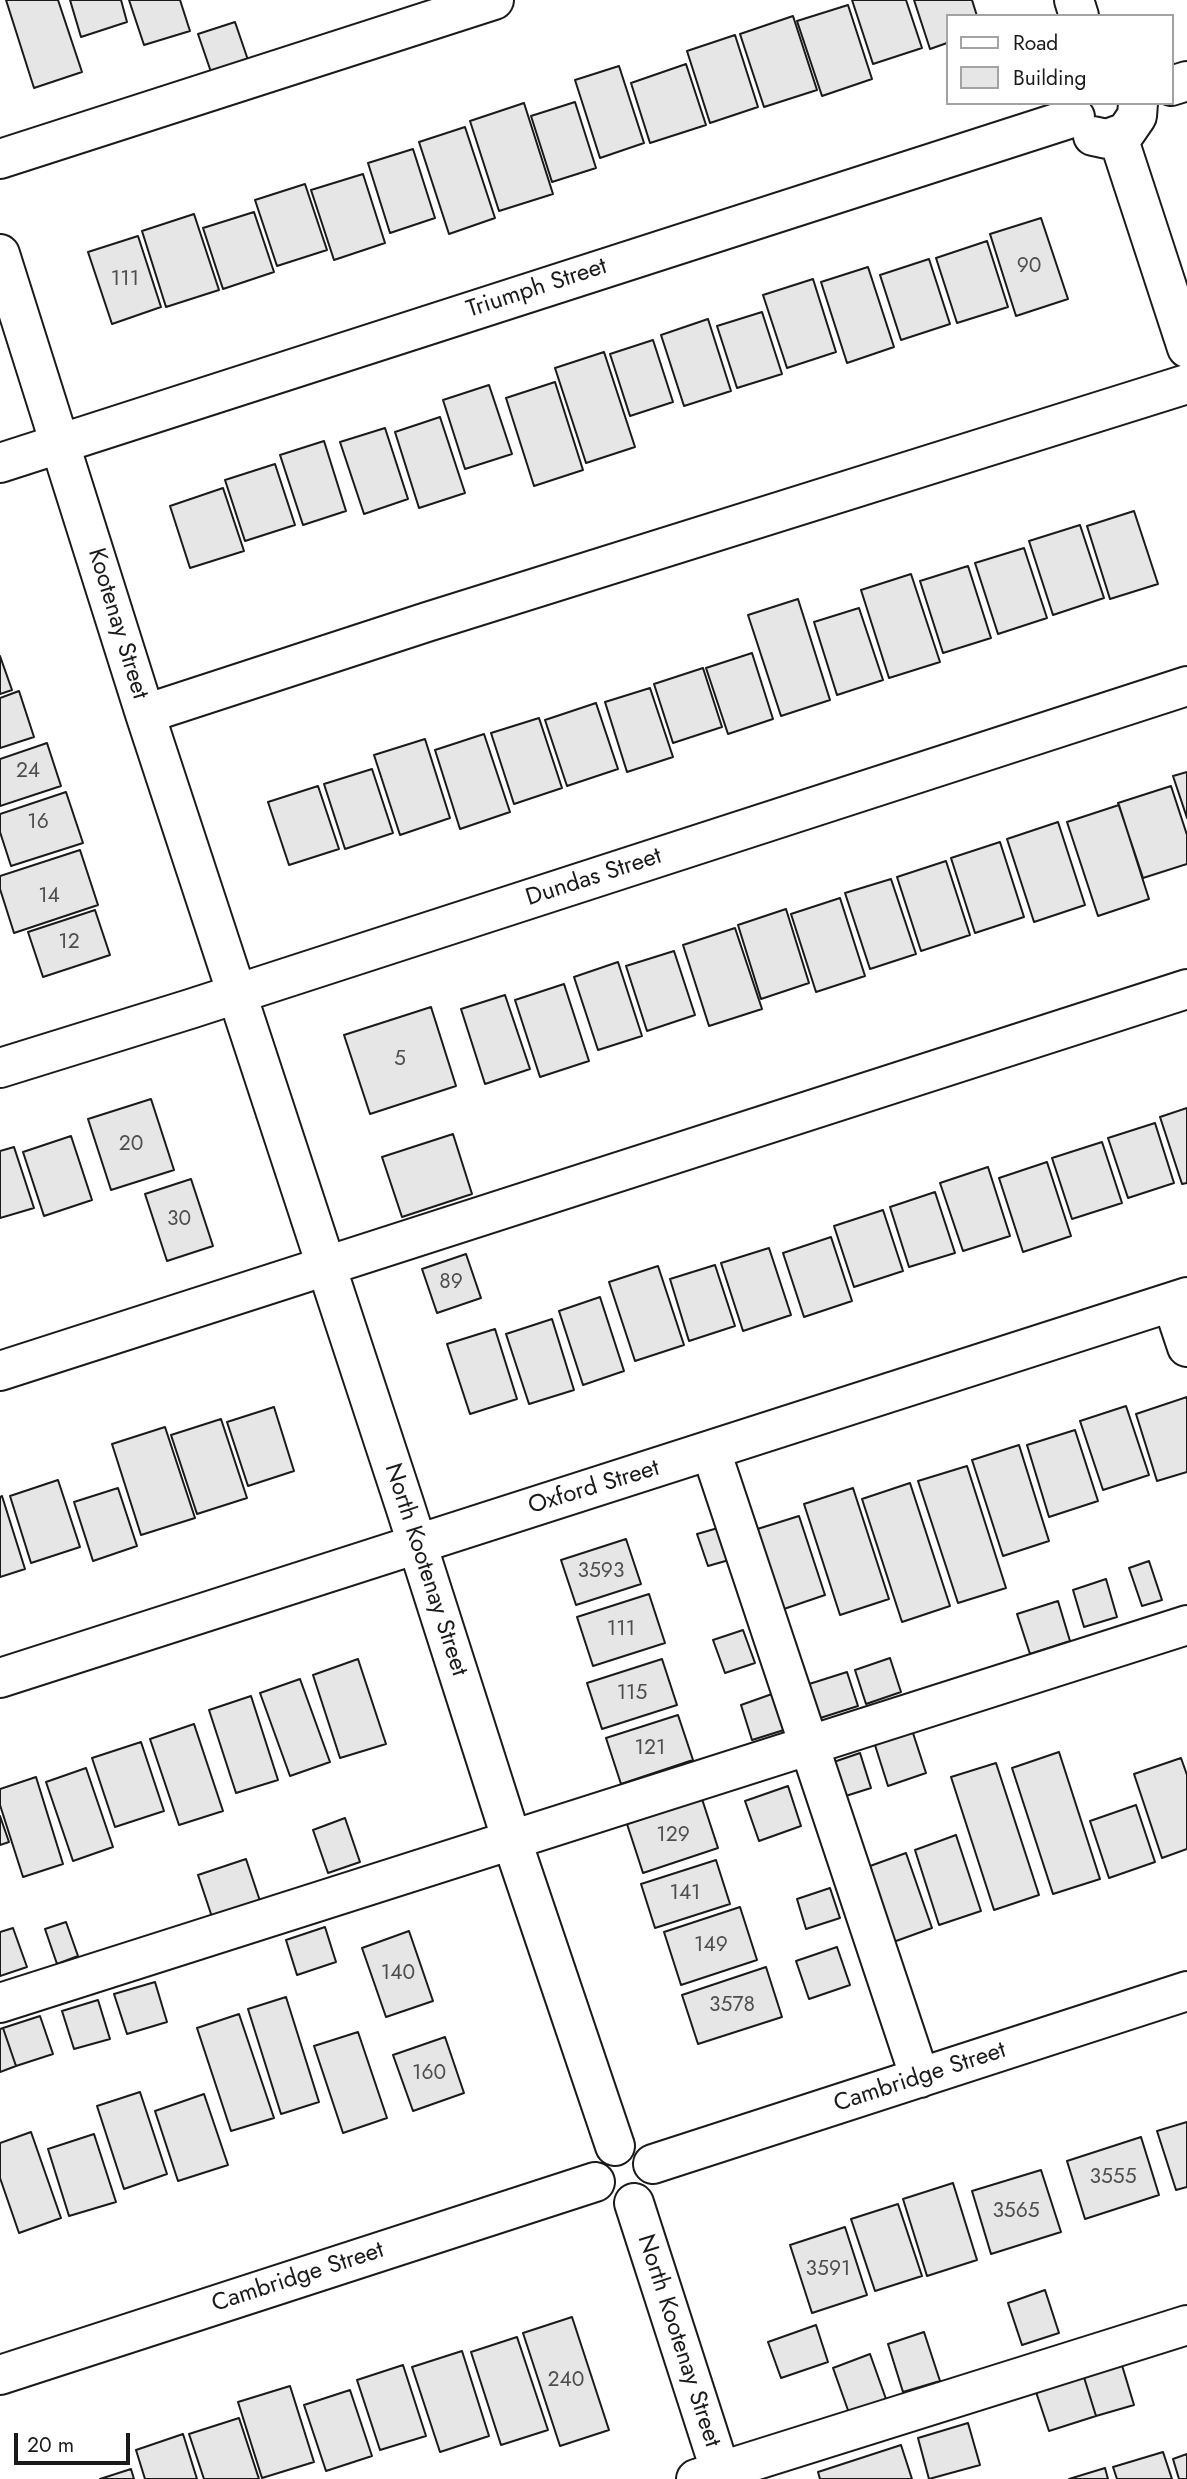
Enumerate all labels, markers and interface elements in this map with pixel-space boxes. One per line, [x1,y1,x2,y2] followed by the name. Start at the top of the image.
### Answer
[946,14,1173,105] legend
[1013,28,1058,58] text: Road
[1013,63,1086,93] text: Building
[463,253,611,325] street label: Triumph Street
[1017,254,1041,280] house number: 90
[111,267,139,293] house number: 111
[80,545,154,703] street label: Kootenay Street
[16,759,40,785] house number: 24
[27,810,49,836] house number: 16
[523,843,665,913] street label: Dundas Street
[38,884,60,910] house number: 14
[58,930,80,956] house number: 12
[394,1047,406,1073] house number: 5
[119,1132,143,1158] house number: 20
[167,1207,191,1233] house number: 30
[439,1270,463,1296] house number: 89
[525,1454,663,1522] street label: Oxford Street
[377,1460,473,1680] street label: North Kootenay Street
[578,1559,624,1585] house number: 3593
[607,1617,635,1643] house number: 111
[617,1681,647,1707] house number: 115
[635,1736,665,1762] house number: 121
[656,1823,690,1849] house number: 129
[669,1881,701,1907] house number: 141
[694,1933,728,1959] house number: 149
[381,1961,415,1987] house number: 140
[709,1993,755,2019] house number: 3578
[830,2037,1010,2119] street label: Cambridge Street
[412,2061,446,2087] house number: 160
[1090,2165,1136,2191] house number: 3555
[992,2199,1040,2225] house number: 3565
[630,2231,726,2451] street label: North Kootenay Street
[208,2237,388,2319] street label: Cambridge Street
[806,2257,850,2283] house number: 3591
[548,2368,584,2394] house number: 240
[18,2420,133,2464] scale bar
[27,2430,74,2460] text: 20 m

